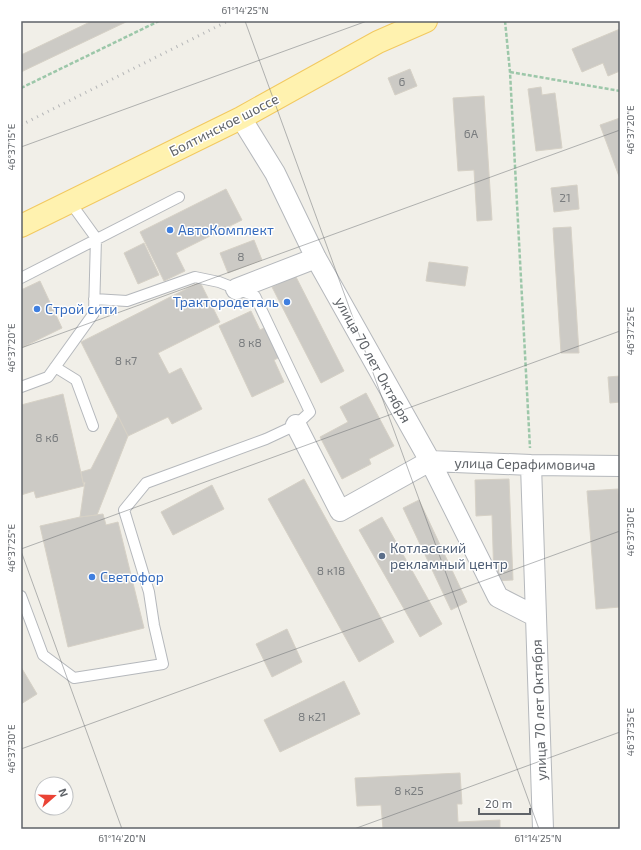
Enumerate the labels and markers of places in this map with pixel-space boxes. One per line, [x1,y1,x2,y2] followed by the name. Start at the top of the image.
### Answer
[178,221,274,238] place label: АвтоКомплект
[165,225,175,235] marker: АвтоКомплект
[173,293,279,310] place label: Трактородеталь
[282,297,292,307] marker: Трактородеталь
[45,300,118,317] place label: Строй сити
[32,304,42,314] marker: Строй сити
[390,539,508,572] place label: Котласский рекламный центр
[377,551,387,561] marker: Котласский рекламный центр
[100,568,164,585] place label: Светофор
[87,572,97,582] marker: Светофор

